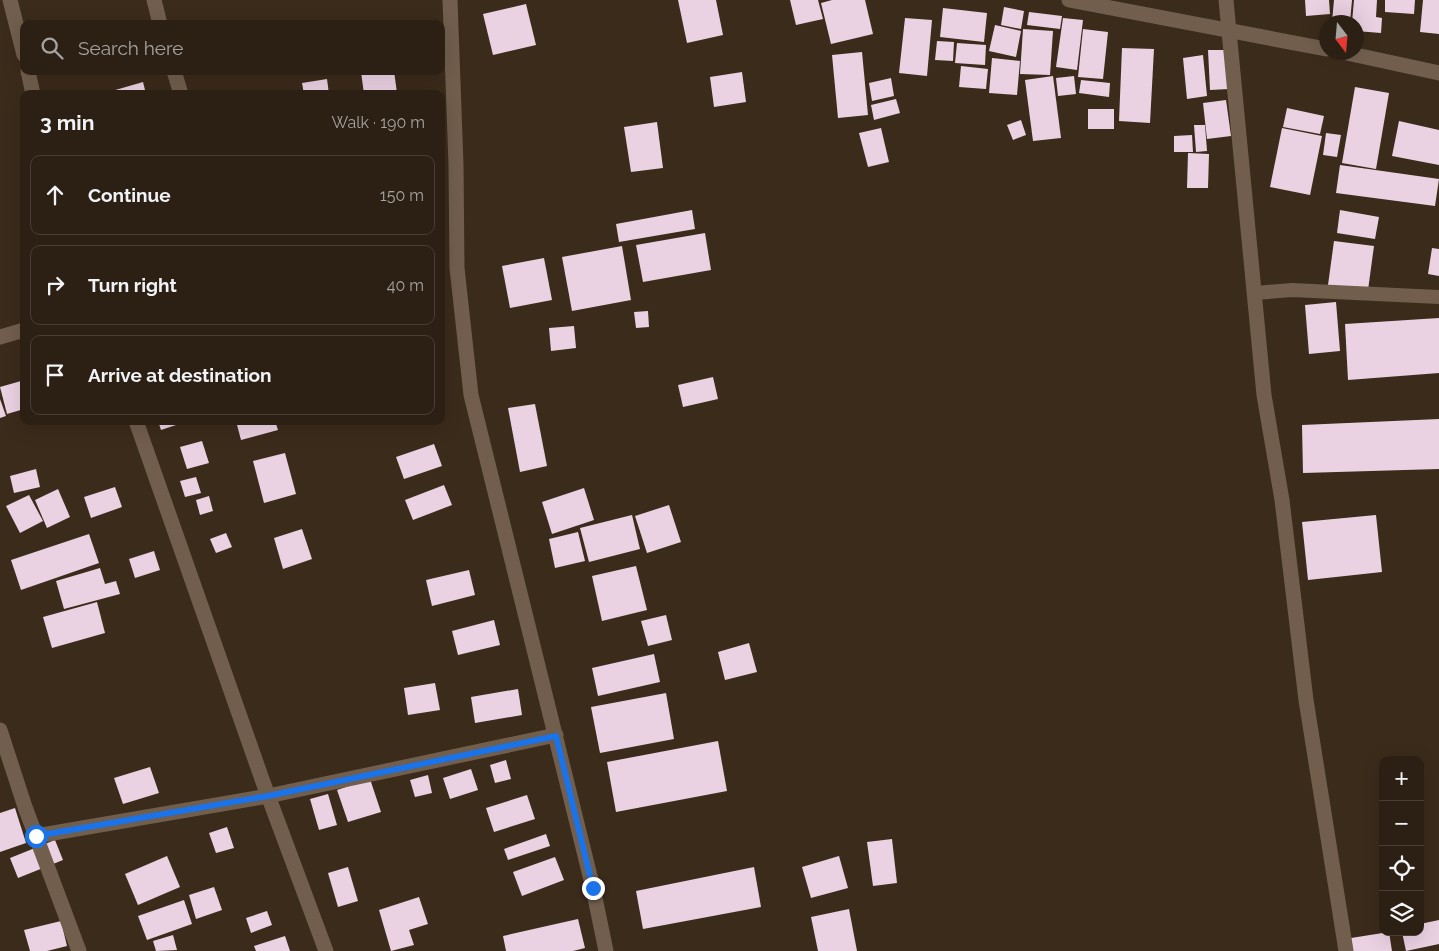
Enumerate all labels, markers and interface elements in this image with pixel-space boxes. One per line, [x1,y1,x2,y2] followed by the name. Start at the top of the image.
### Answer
[1319,15,1364,60] north arrow
[20,20,445,75] search box
[38,34,66,62] icon: search
[78,37,184,59] text: Search here
[40,110,94,135] text: 3 min
[332,113,425,132] text: Walk · 190 m
[41,181,69,209] icon: ahead
[88,184,171,206] text: Continue
[380,186,424,205] text: 150 m
[41,271,69,299] icon: right
[88,274,177,296] text: Turn right
[387,276,424,295] text: 40 m
[41,361,69,389] icon: arrive
[88,364,272,386] text: Arrive at destination
[1379,756,1424,936] map controls
[1379,756,1424,801] button: +
[1379,801,1424,846] button: −
[25,825,48,848] route start
[1379,846,1424,891] button: locate
[582,877,605,900] route end
[1379,891,1424,936] button: layers

